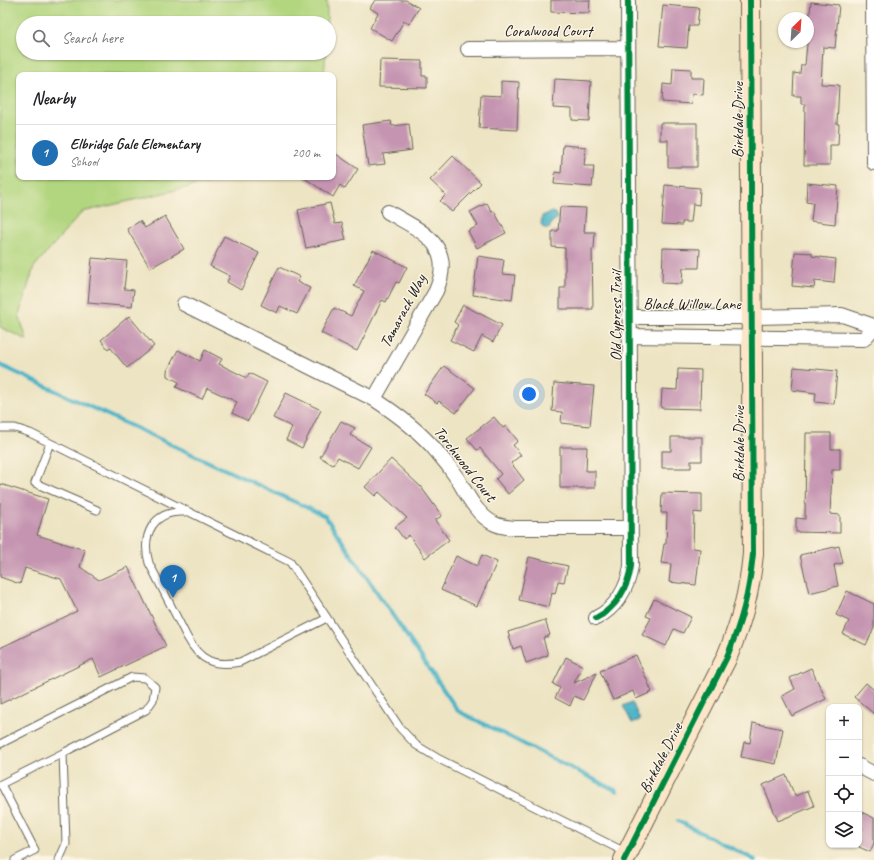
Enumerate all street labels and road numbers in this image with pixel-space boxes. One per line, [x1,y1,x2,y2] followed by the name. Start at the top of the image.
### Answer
[504,21,595,41] street label: Coralwood Court
[728,80,748,158] street label: Birkdale Drive
[606,268,626,361] street label: Old Cypress Trail
[375,270,431,351] street label: Tamarack Way
[643,294,743,314] street label: Black Willow Lane
[729,404,749,482] street label: Birkdale Drive
[429,422,502,507] street label: Torchwood Court
[635,718,688,796] street label: Birkdale Drive

